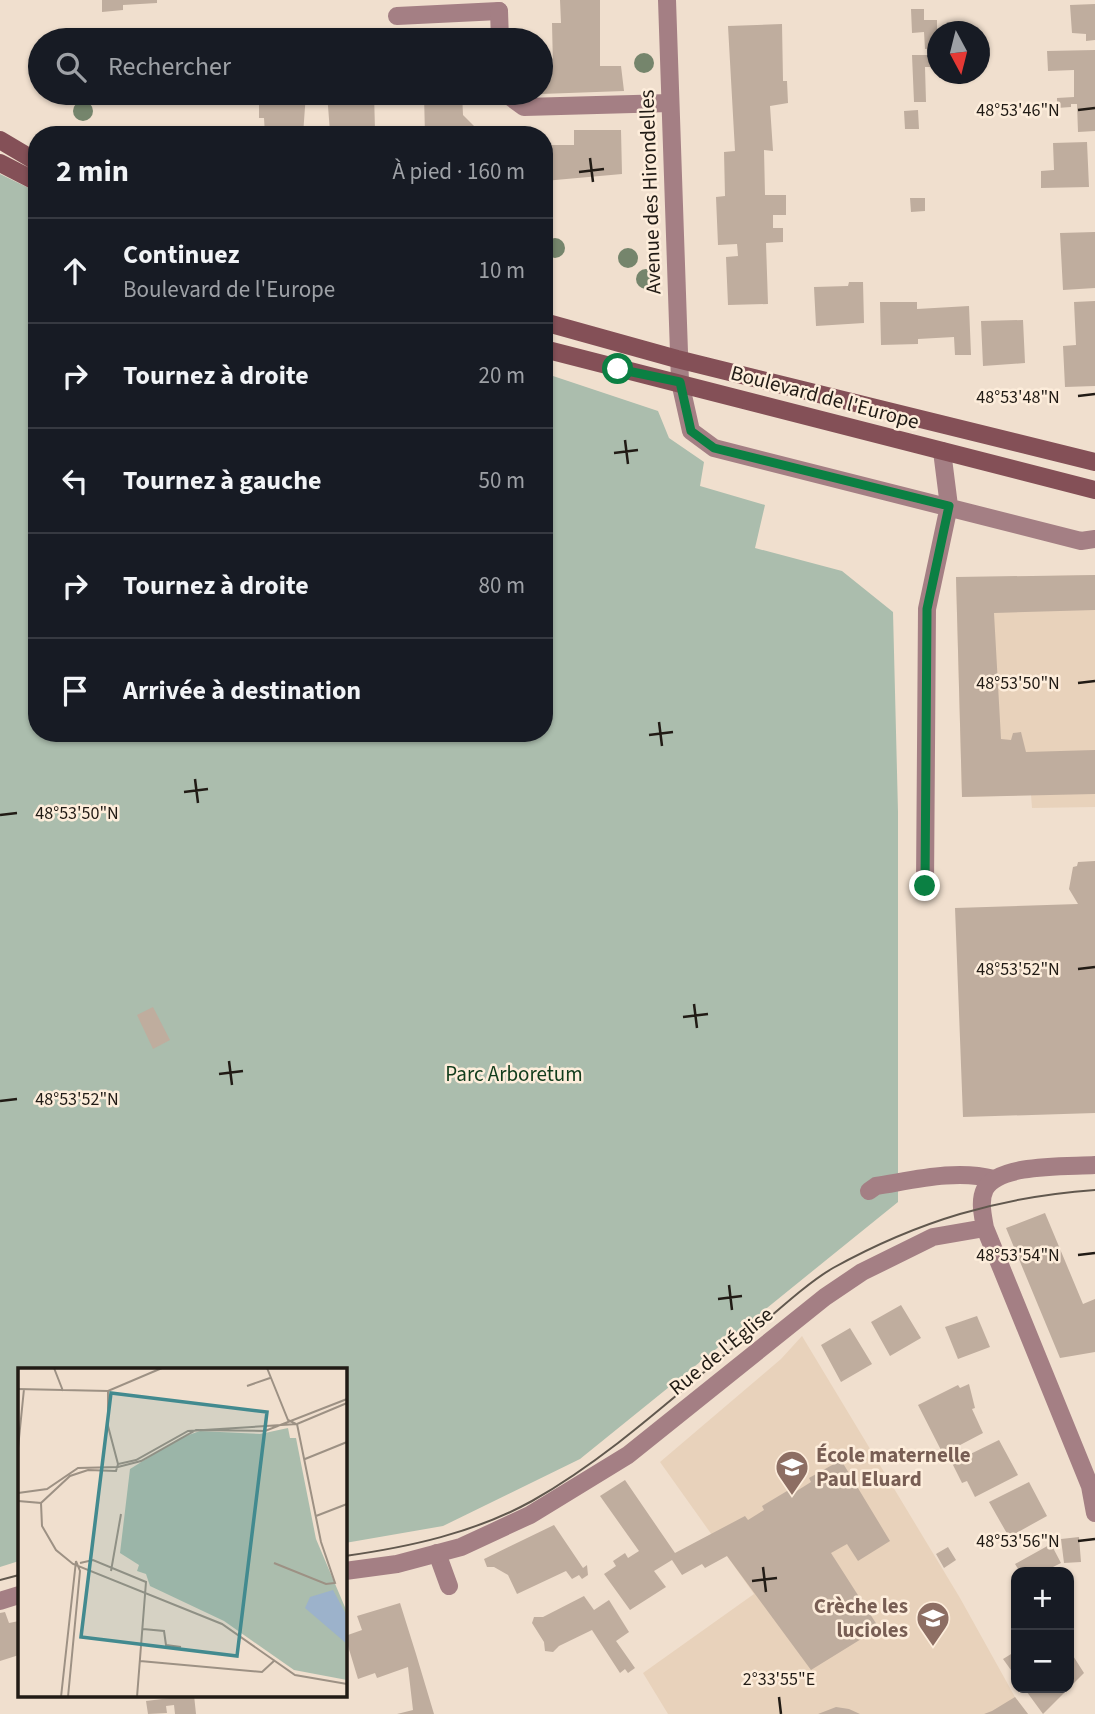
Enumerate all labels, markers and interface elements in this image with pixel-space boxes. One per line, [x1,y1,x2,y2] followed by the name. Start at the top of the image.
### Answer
[927,21,990,84] north arrow
[28,28,553,105] search box
[52,48,90,86] icon: search
[108,48,231,85] text: Rechercher
[631,89,669,295] street label: Avenue des Hirondelles
[976,98,1060,123] text: 48°53'46"N
[56,150,129,193] text: 2 min
[392,155,525,188] text: À pied · 160 m
[123,236,239,273] text: Continuez
[56,252,94,290] icon: ahead
[478,254,525,287] text: 10 m
[123,273,335,306] text: Boulevard de l'Europe
[602,353,633,384] route start
[56,357,94,395] icon: right
[123,357,309,394] text: Tournez à droite
[728,357,922,437] street label: Boulevard de l'Europe
[478,359,525,392] text: 20 m
[976,385,1060,410] text: 48°53'48"N
[56,462,94,500] icon: left
[123,462,322,499] text: Tournez à gauche
[478,464,525,497] text: 50 m
[56,567,94,605] icon: right
[123,567,309,604] text: Tournez à droite
[478,569,525,602] text: 80 m
[976,671,1060,696] text: 48°53'50"N
[56,672,94,710] icon: arrive
[123,672,361,709] text: Arrivée à destination
[35,801,119,826] text: 48°53'50"N
[909,870,940,901] route end
[976,957,1060,982] text: 48°53'52"N
[445,1059,583,1089] park label: Parc Arboretum
[35,1087,119,1112] text: 48°53'52"N
[976,1243,1060,1268] text: 48°53'54"N
[663,1300,779,1402] street label: Rue de l'Église
[18,1368,346,1696] inset map
[816,1440,971,1494] place label: École maternelle Paul Eluard
[773,1448,811,1497] school or university icon: École maternelle Paul Eluard
[976,1529,1060,1554] text: 48°53'56"N
[1011,1567,1074,1693] map controls
[1011,1567,1074,1630] button: +
[814,1591,908,1645] place label: Crèche les lucioles
[914,1599,952,1648] school or university icon: Crèche les lucioles
[1011,1630,1074,1693] button: −
[743,1667,815,1692] text: 2°33'55"E

